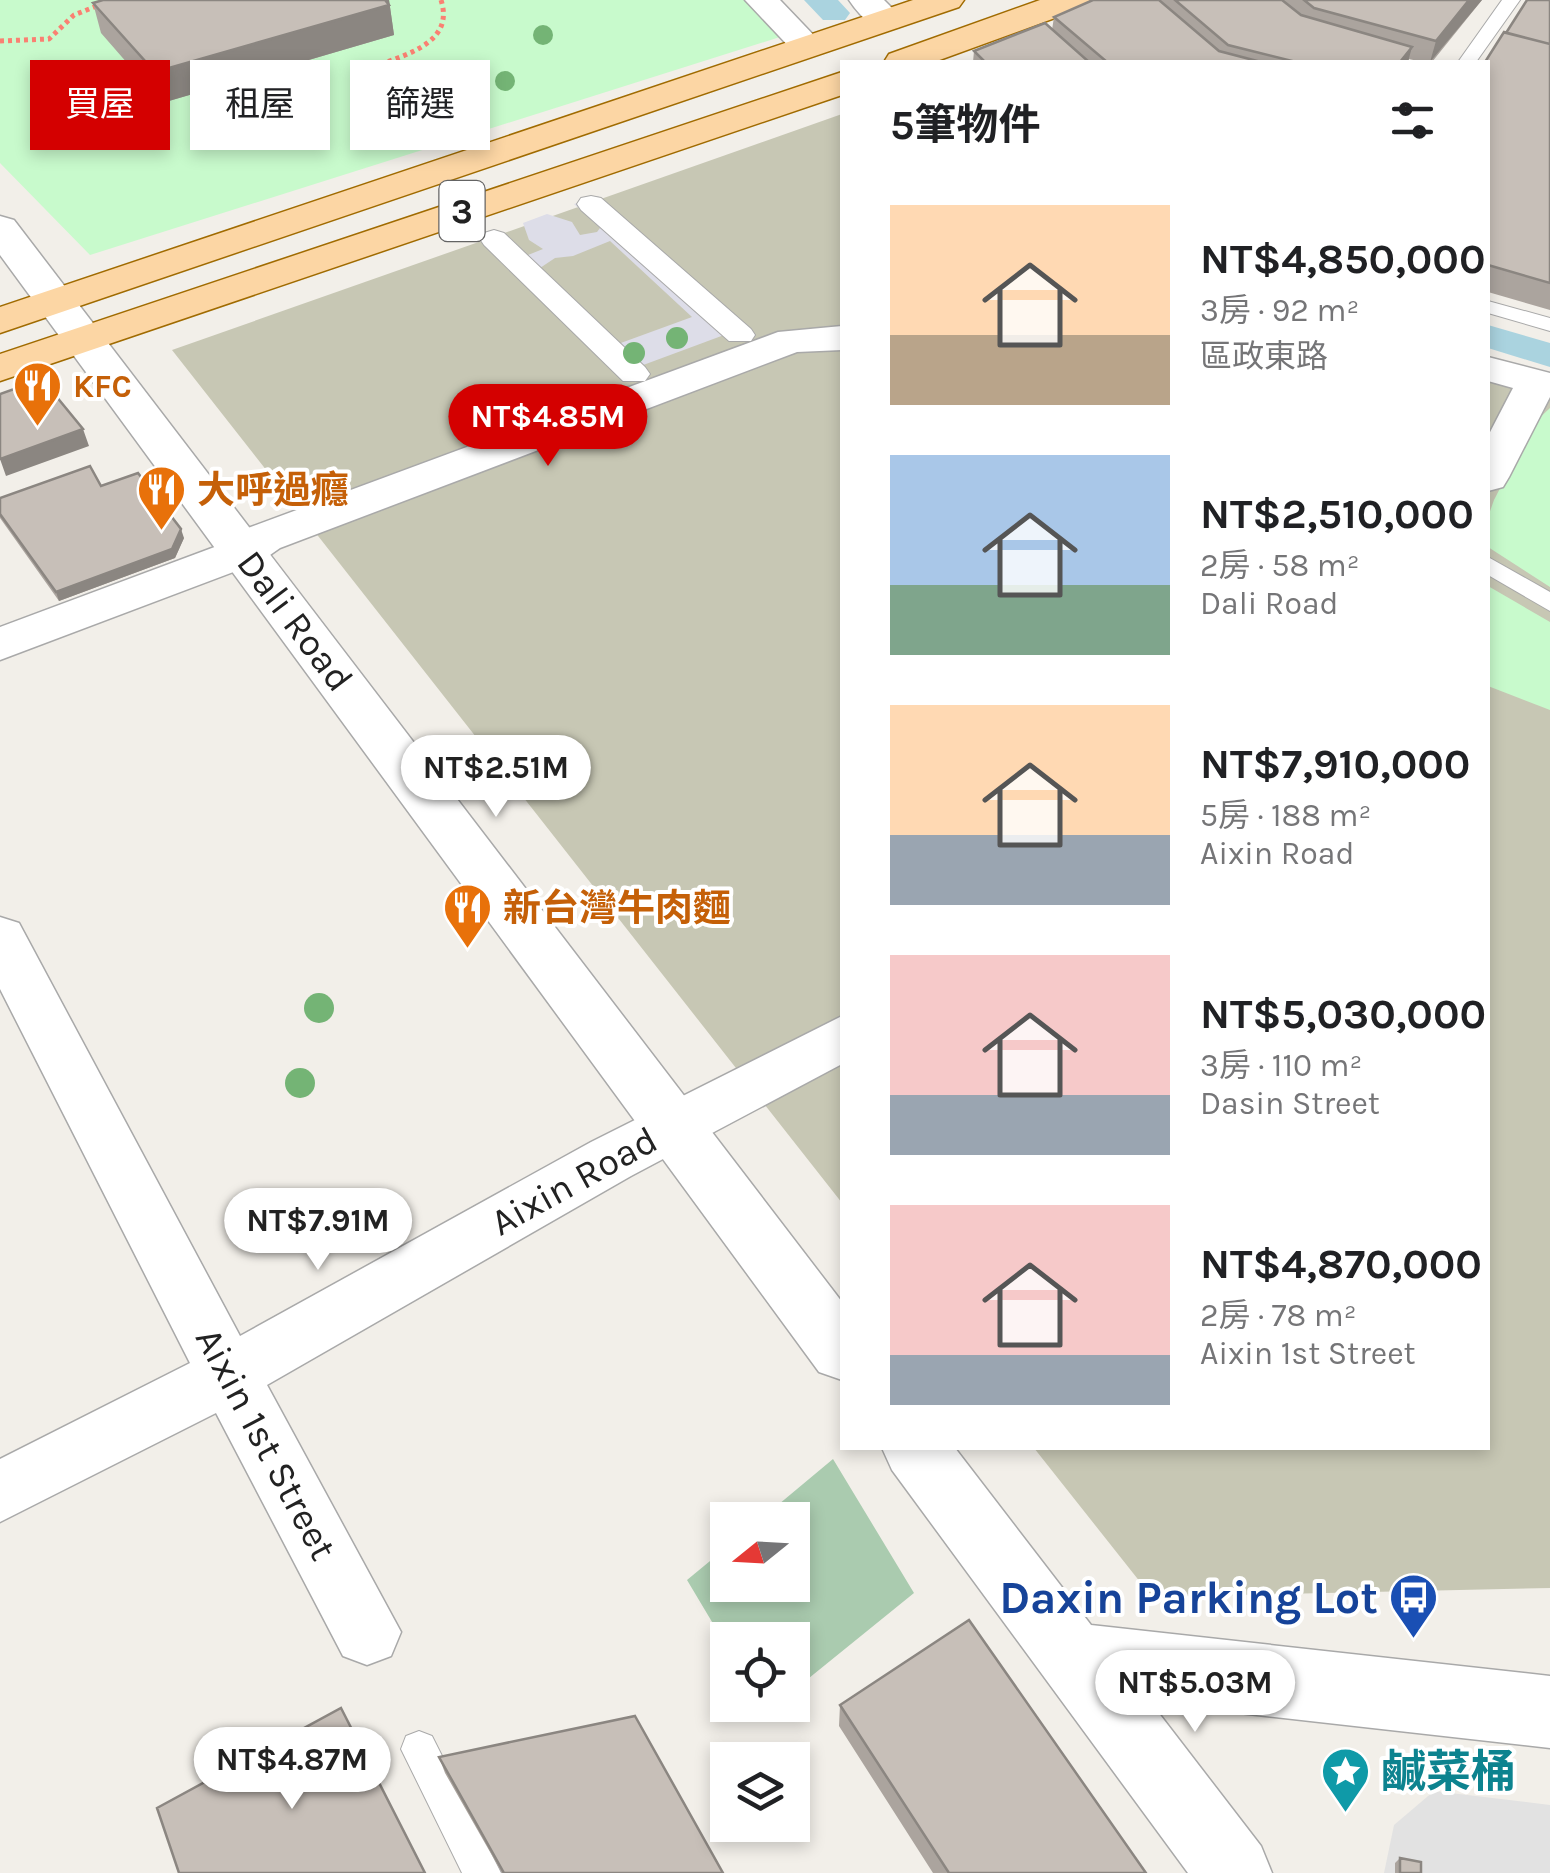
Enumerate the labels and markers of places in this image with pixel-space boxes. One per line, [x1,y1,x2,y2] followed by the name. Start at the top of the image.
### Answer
[12,360,64,428] restaurant icon: KFC
[73,368,132,405] place label: KFC
[445,384,651,469] pin: NT$4.85M
[136,464,188,532] restaurant icon: 大呼過癮
[197,468,349,513] place label: 大呼過癮
[393,735,599,820] pin: NT$2.51M
[442,882,494,950] restaurant icon: 新台灣牛肉麵
[503,886,731,931] place label: 新台灣牛肉麵
[215,1188,421,1273] pin: NT$7.91M
[999,1572,1378,1625] place label: Daxin Parking Lot
[1387,1572,1439,1640] bus stop icon: Daxin Parking Lot
[1092,1650,1298,1735] pin: NT$5.03M
[189,1727,395,1812] pin: NT$4.87M
[1320,1746,1372,1814] place icon: 鹹菜桶
[1381,1746,1516,1798] place label: 鹹菜桶

